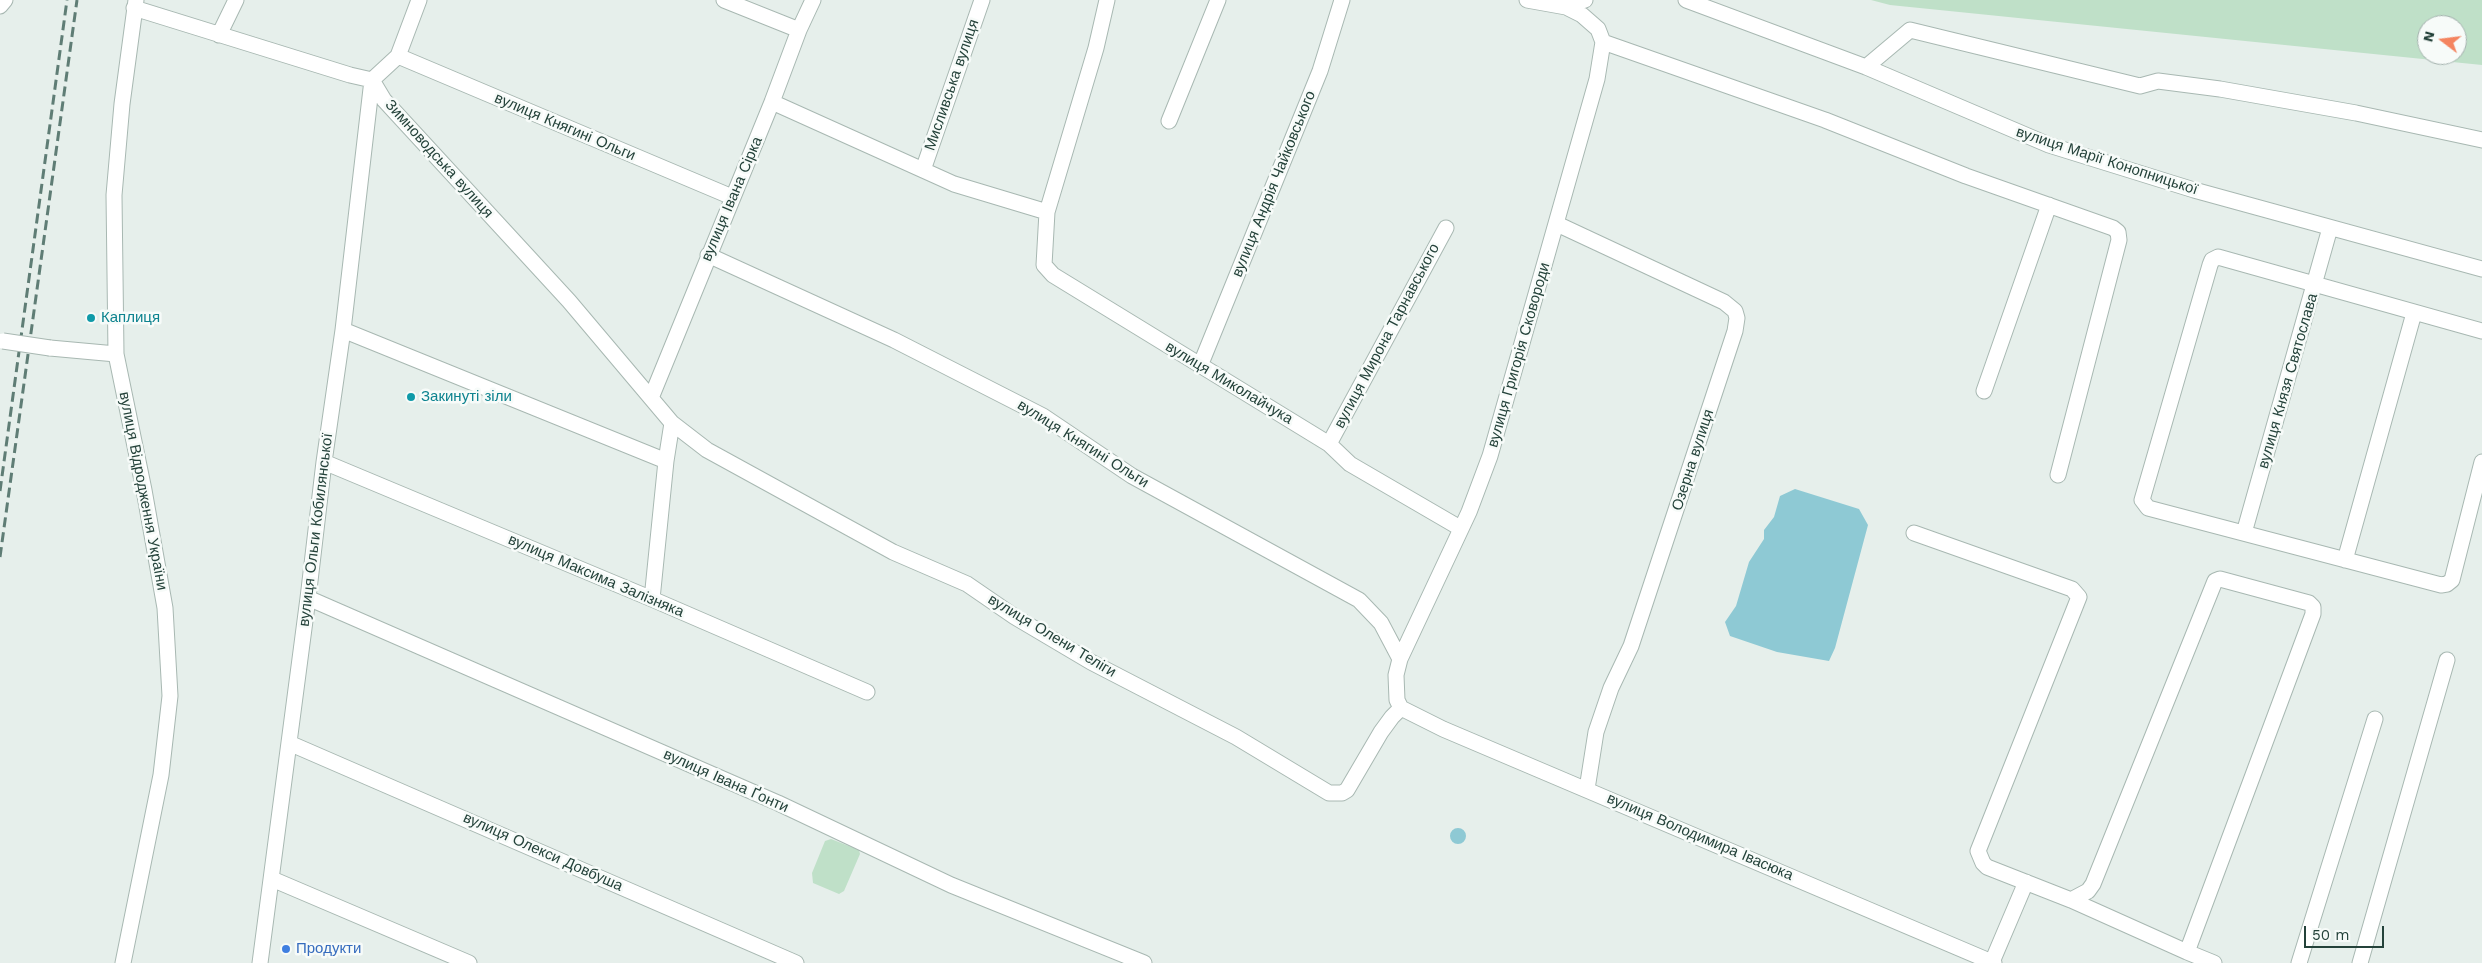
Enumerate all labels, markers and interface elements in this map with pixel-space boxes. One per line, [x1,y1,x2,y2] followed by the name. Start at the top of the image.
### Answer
[2417,15,2467,65] north arrow
[921,17,983,153] street label: Мисливська вулиця
[2419,29,2438,43] text: N
[1228,88,1320,280] street label: вулиця Андрія Чайковського
[492,89,638,165] street label: вулиця Княгині Ольги
[381,96,497,222] street label: Зимноводська вулиця
[2014,123,2200,199] street label: вулиця Марії Конопницької
[698,134,766,264] street label: вулиця Івана Сірка
[1331,241,1443,431] street label: вулиця Мирона Тарнавського
[1484,260,1554,450] street label: вулиця Григорія Сковороди
[2254,291,2322,471] street label: вулиця Князя Святослава
[101,309,160,327] place label: Каплиця
[85,312,97,324] marker: Каплиця
[1162,338,1296,428] street label: вулиця Миколайчука
[421,388,512,406] place label: Закинуті зіли
[115,390,171,592] street label: вулиця Відродження України
[405,391,417,403] marker: Закинуті зіли
[1014,396,1152,492] street label: вулиця Княгині Ольги
[1668,407,1718,513] street label: Озерна вулиця
[295,432,337,628] street label: вулиця Ольги Кобилянської
[505,531,687,621] street label: вулиця Максима Залізняка
[985,591,1119,681] street label: вулиця Олени Теліги
[661,745,791,817] street label: вулиця Івана Ґонти
[1604,790,1796,884] street label: вулиця Володимира Івасюка
[460,809,626,895] street label: вулиця Олекси Довбуша
[2307,916,2387,948] scale bar
[2312,926,2349,944] text: 50 m
[296,940,361,958] place label: Продукти
[280,943,292,955] marker: Продукти

